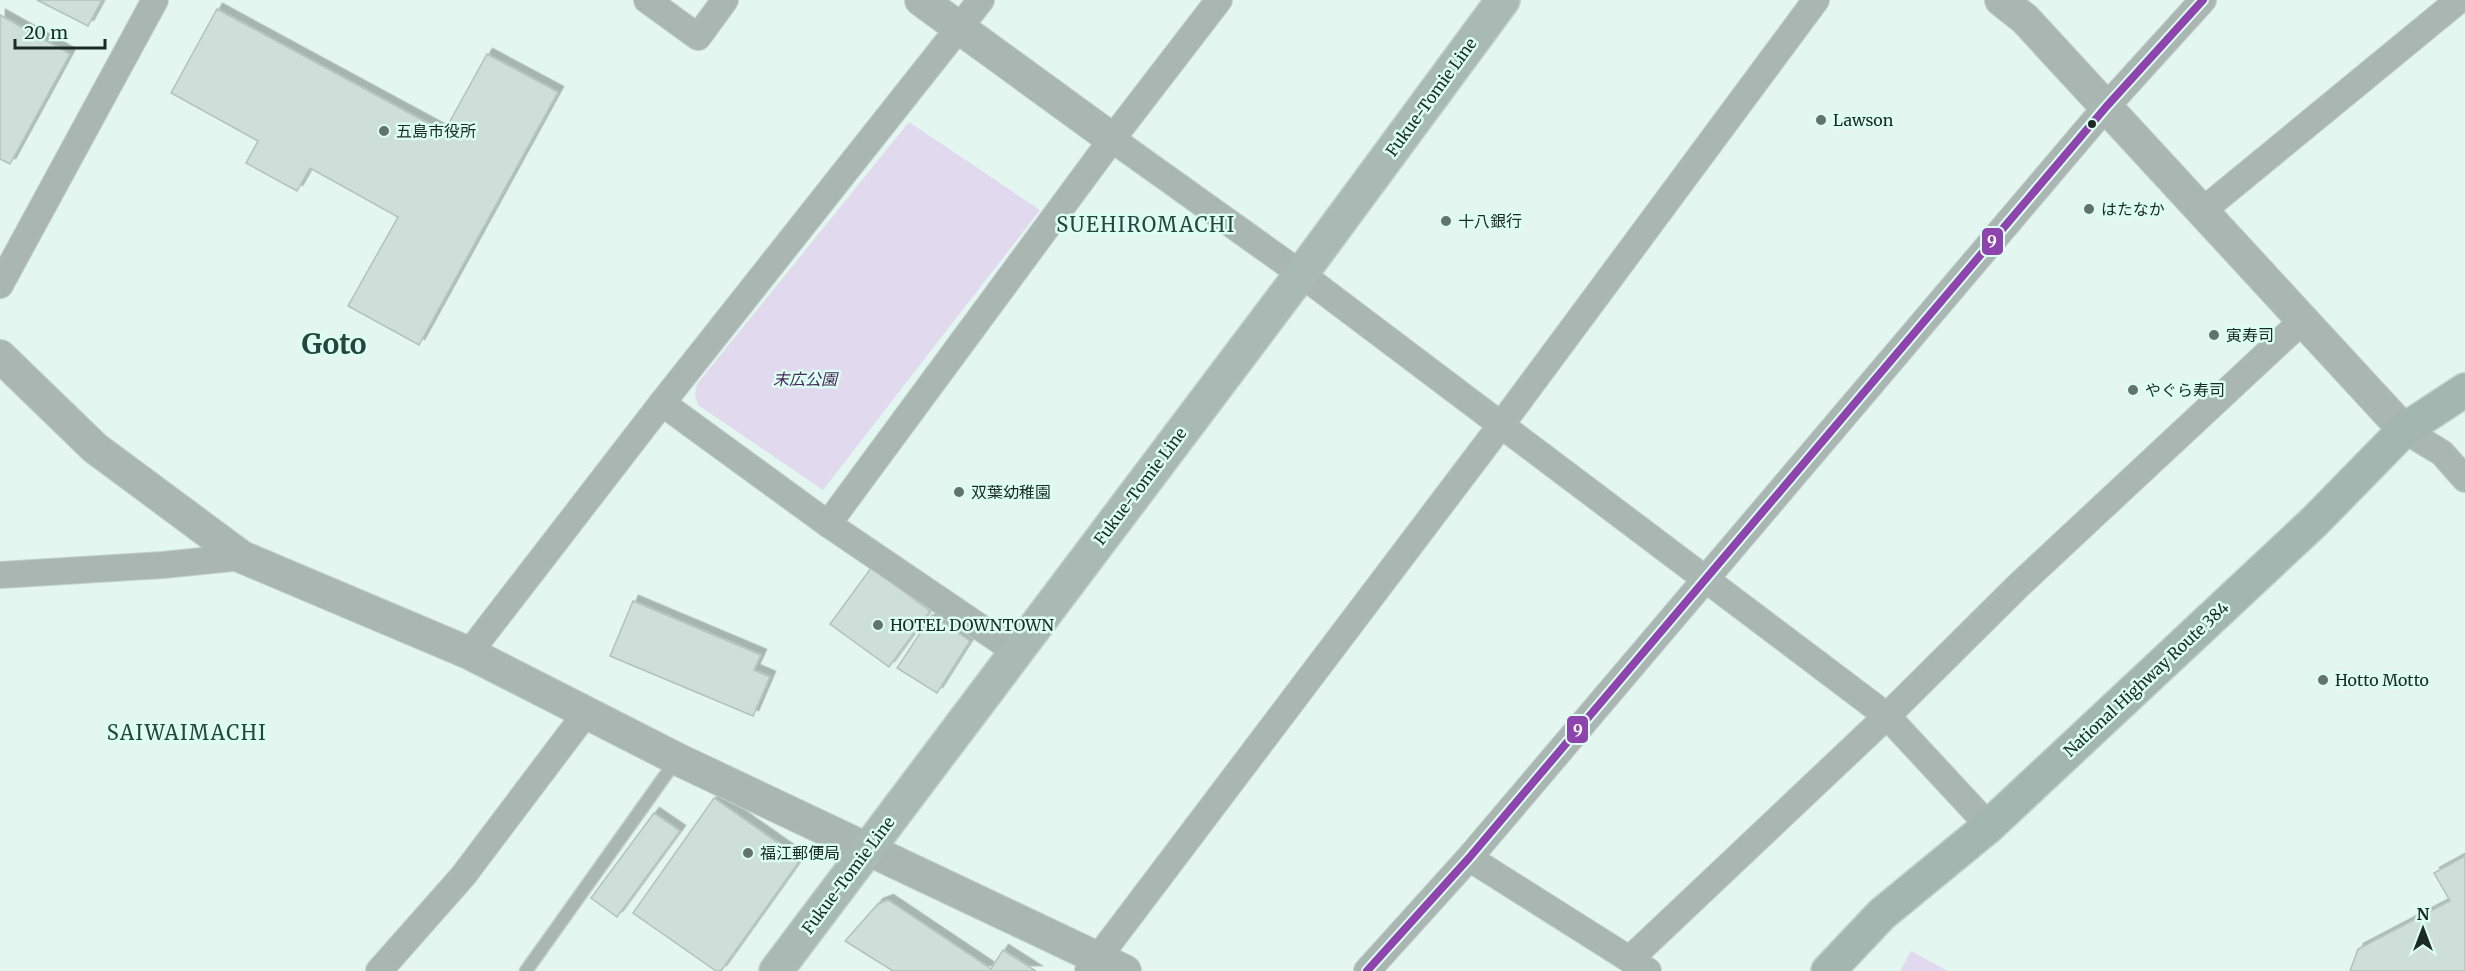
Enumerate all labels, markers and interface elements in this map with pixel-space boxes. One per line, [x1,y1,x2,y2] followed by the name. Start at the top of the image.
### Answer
[15,12,105,50] scale bar
[24,21,68,44] text: 20 m
[1381,34,1481,160] street label: Fukue-Tomie Line
[1833,110,1894,130] place label: Lawson
[1814,113,1828,127] marker: Lawson
[2086,118,2098,130] unlabelled marker
[396,121,476,141] place label: 五島市役所
[377,124,391,138] marker: 五島市役所
[2101,199,2165,219] place label: はたなか
[2082,202,2096,216] marker: はたなか
[1458,211,1522,231] place label: 十八銀行
[1056,212,1236,237] district label: SUEHIROMACHI
[1439,214,1453,228] marker: 十八銀行
[1981,227,2004,256] line badge: 9
[1987,231,1997,251] text: 9
[2226,325,2274,345] place label: 寅寿司
[301,326,367,362] district label: Goto
[2207,328,2221,342] marker: 寅寿司
[773,369,839,389] park label: 末広公園
[2145,380,2225,400] place label: やぐら寿司
[2126,383,2140,397] marker: やぐら寿司
[1089,423,1191,549] street label: Fukue-Tomie Line
[971,482,1051,502] place label: 双葉幼稚園
[952,485,966,499] marker: 双葉幼稚園
[2059,597,2233,761] street label: National Highway Route 384
[890,615,1054,635] place label: HOTEL DOWNTOWN
[871,618,885,632] marker: HOTEL DOWNTOWN
[2335,670,2429,690] place label: Hotto Motto
[2316,673,2330,687] marker: Hotto Motto
[1566,715,1589,744] line badge: 9
[107,720,267,745] district label: SAIWAIMACHI
[1573,720,1583,740] text: 9
[797,812,899,938] street label: Fukue-Tomie Line
[760,843,840,863] place label: 福江郵便局
[741,846,755,860] marker: 福江郵便局
[2393,899,2453,959] north arrow
[2417,904,2430,924] text: N

